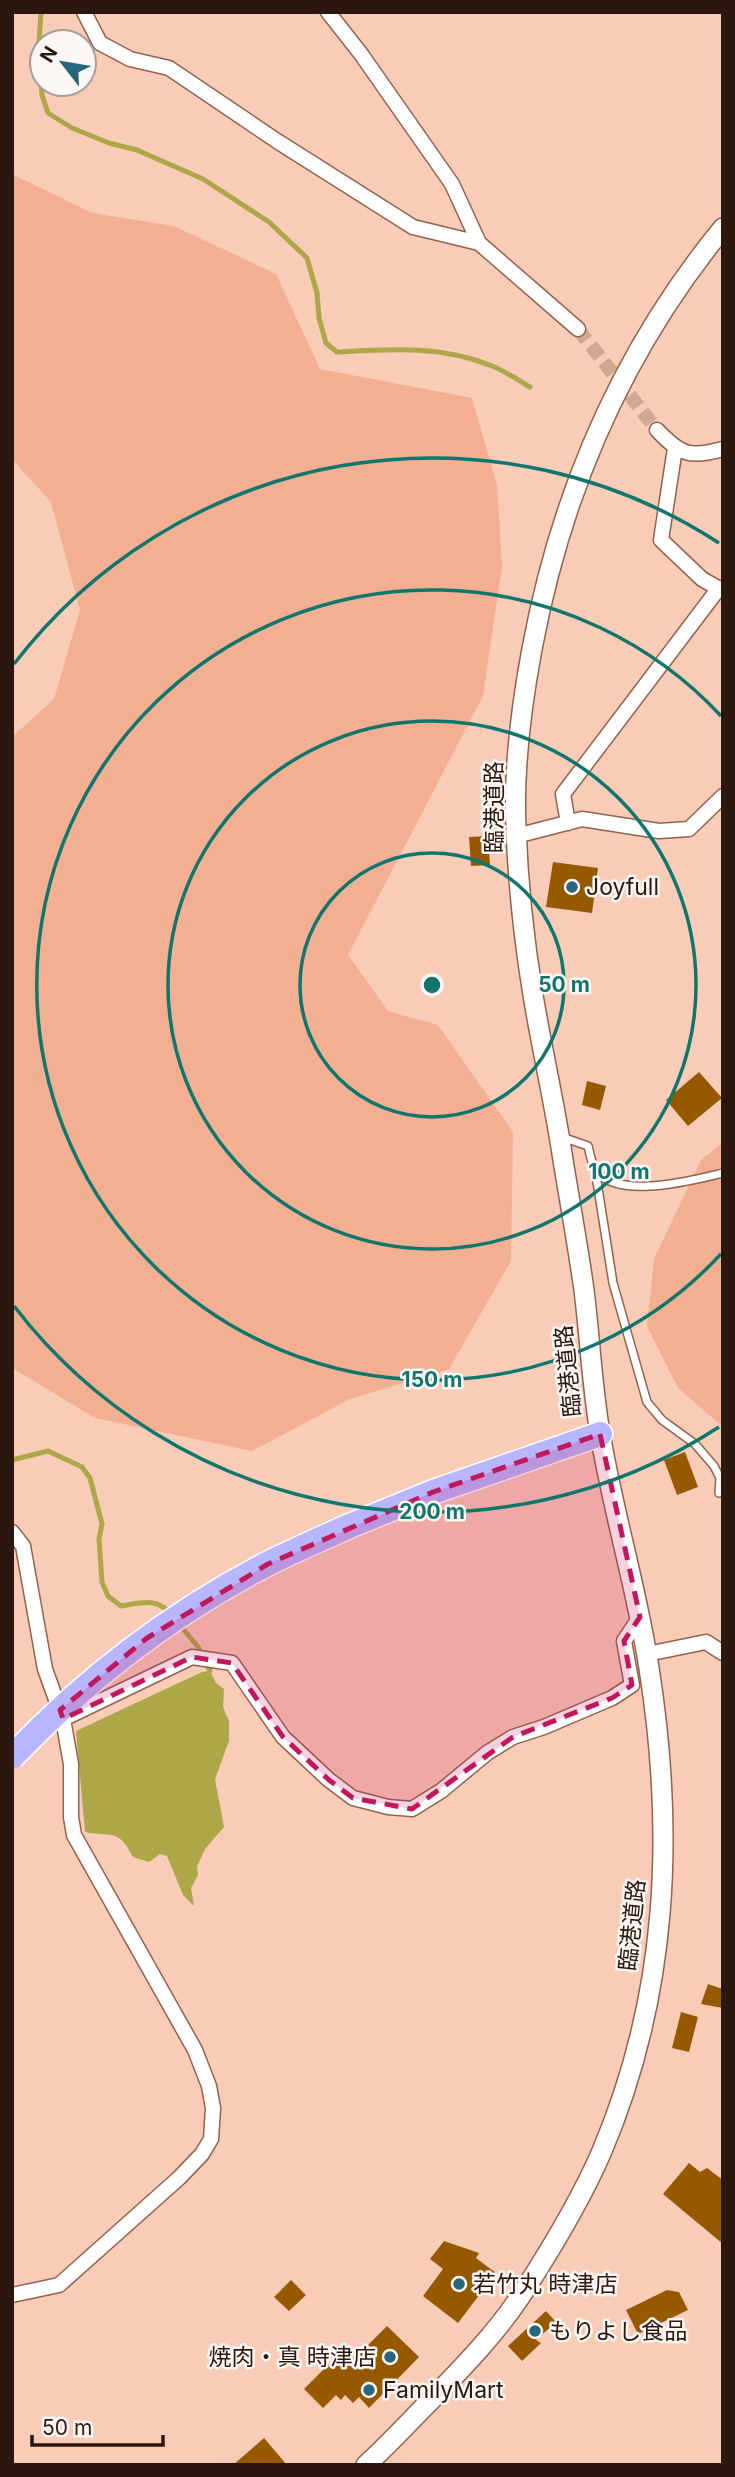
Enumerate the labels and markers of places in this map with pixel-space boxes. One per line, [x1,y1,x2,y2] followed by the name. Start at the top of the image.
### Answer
[586,873,659,901] place label: Joyfull
[564,879,580,895] marker: Joyfull
[420,973,444,997] centre of rings
[473,2270,617,2298] place label: 若竹丸 時津店
[451,2276,467,2292] marker: 若竹丸 時津店
[549,2317,687,2345] place label: もりよし食品
[527,2323,543,2339] marker: もりよし食品
[209,2343,376,2371] place label: 焼肉・真 時津店
[382,2349,398,2365] marker: 焼肉・真 時津店
[383,2376,504,2404] place label: FamilyMart
[361,2382,377,2398] marker: FamilyMart

